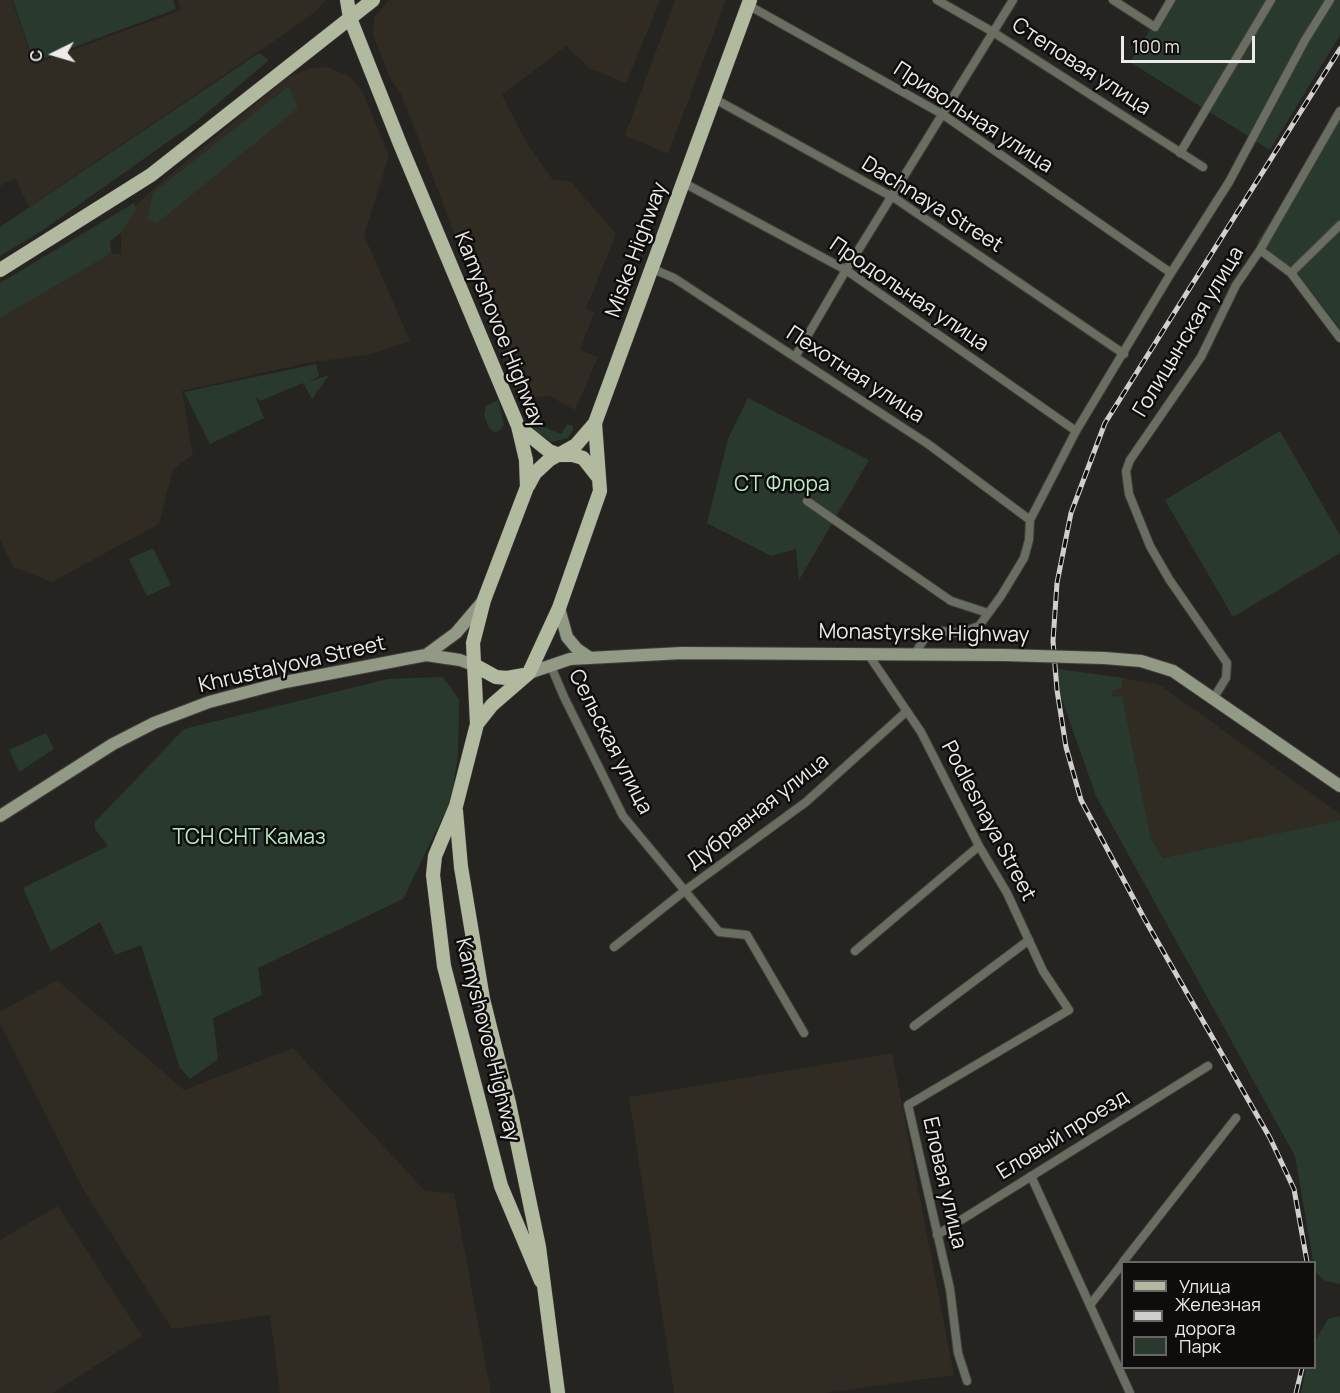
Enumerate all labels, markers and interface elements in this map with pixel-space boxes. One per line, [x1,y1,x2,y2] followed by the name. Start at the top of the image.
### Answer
[1007,13,1155,121] street label: Степовая улица
[24,24,84,84] north arrow
[1124,24,1258,62] scale bar
[1132,34,1180,58] text: 100 m
[25,49,48,62] text: С
[889,57,1057,179] street label: Привольная улица
[857,152,1007,258] street label: Dachnaya Street
[601,179,673,321] street label: Miske Highway
[448,228,550,432] street label: Kamyshovoe Highway
[825,232,993,358] street label: Продольная улица
[1128,242,1250,422] street label: Голицынская улица
[781,321,929,429] street label: Пехотная улица
[734,472,830,498] park label: СТ Флора
[818,620,1030,648] street label: Monastyrske Highway
[196,631,388,699] street label: Khrustalyova Street
[563,665,657,819] street label: Сельская улица
[935,737,1041,905] street label: Podlesnaya Street
[682,749,834,875] street label: Дубравная улица
[172,825,326,851] park label: ТСН СНТ Камаз
[449,936,525,1144] street label: Kamyshovoe Highway
[993,1085,1133,1185] street label: Еловый проезд
[917,1115,971,1251] street label: Еловая улица
[1121,1261,1316,1369] legend
[1179,1274,1231,1298] text: Улица
[1175,1292,1261,1340] text: Железная дорога
[1179,1334,1221,1358] text: Парк

